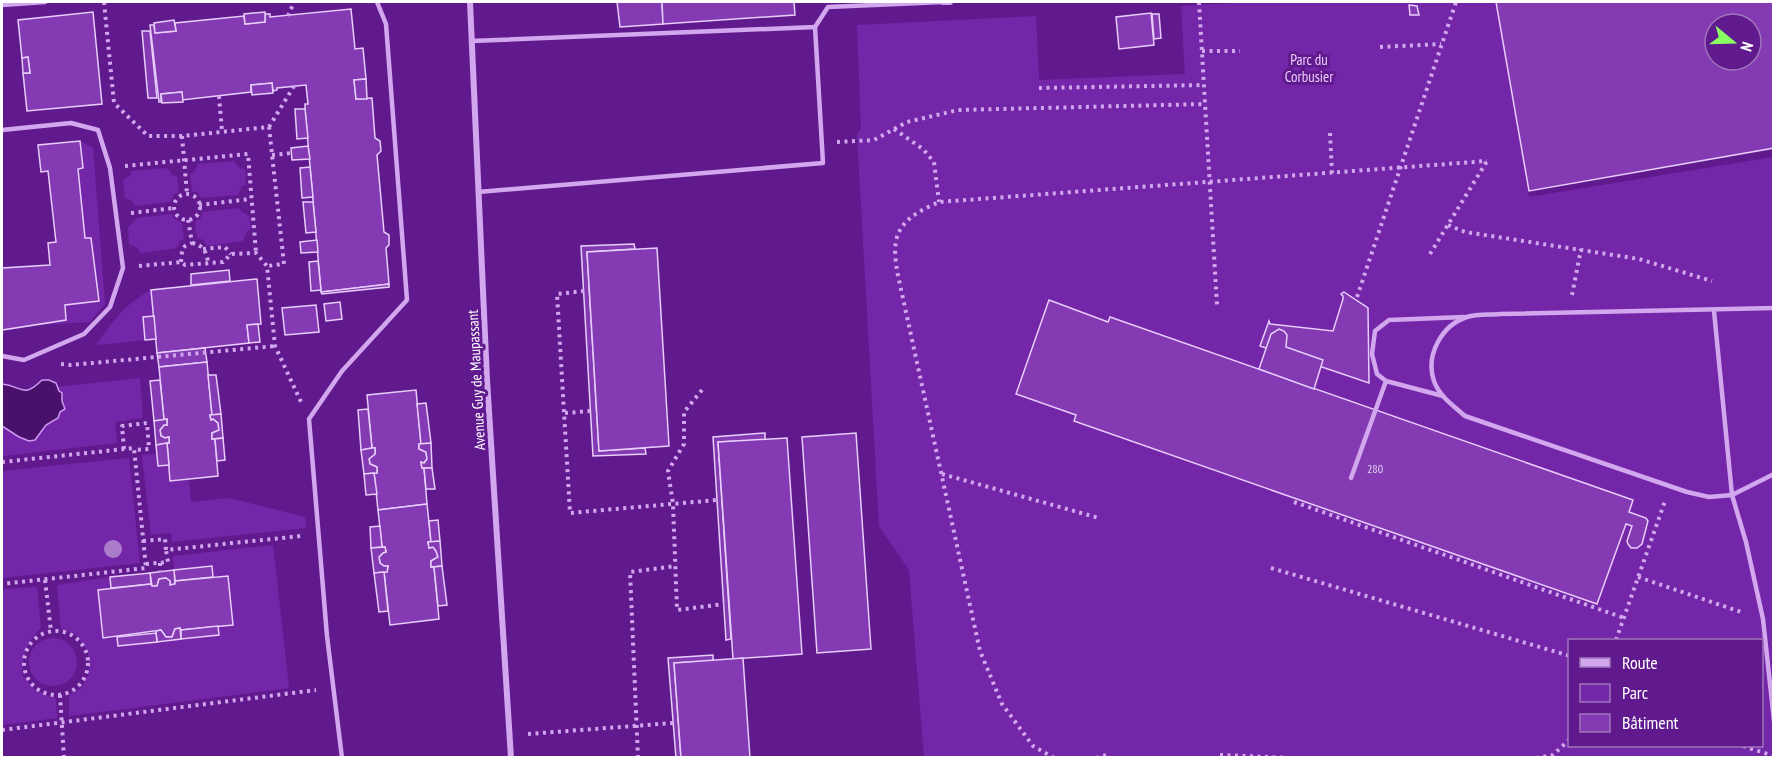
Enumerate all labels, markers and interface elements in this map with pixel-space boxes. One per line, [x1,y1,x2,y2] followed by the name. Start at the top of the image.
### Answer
[1703,12,1763,72] north arrow
[1736,40,1758,54] text: N
[1285,50,1334,86] park label: Parc du Corbusier
[463,309,489,451] street label: Avenue Guy de Maupassant
[1367,461,1383,476] house number: 280
[1568,639,1763,747] legend
[1622,651,1658,674] text: Route
[1622,681,1649,704] text: Parc
[1622,711,1679,734] text: Bâtiment

